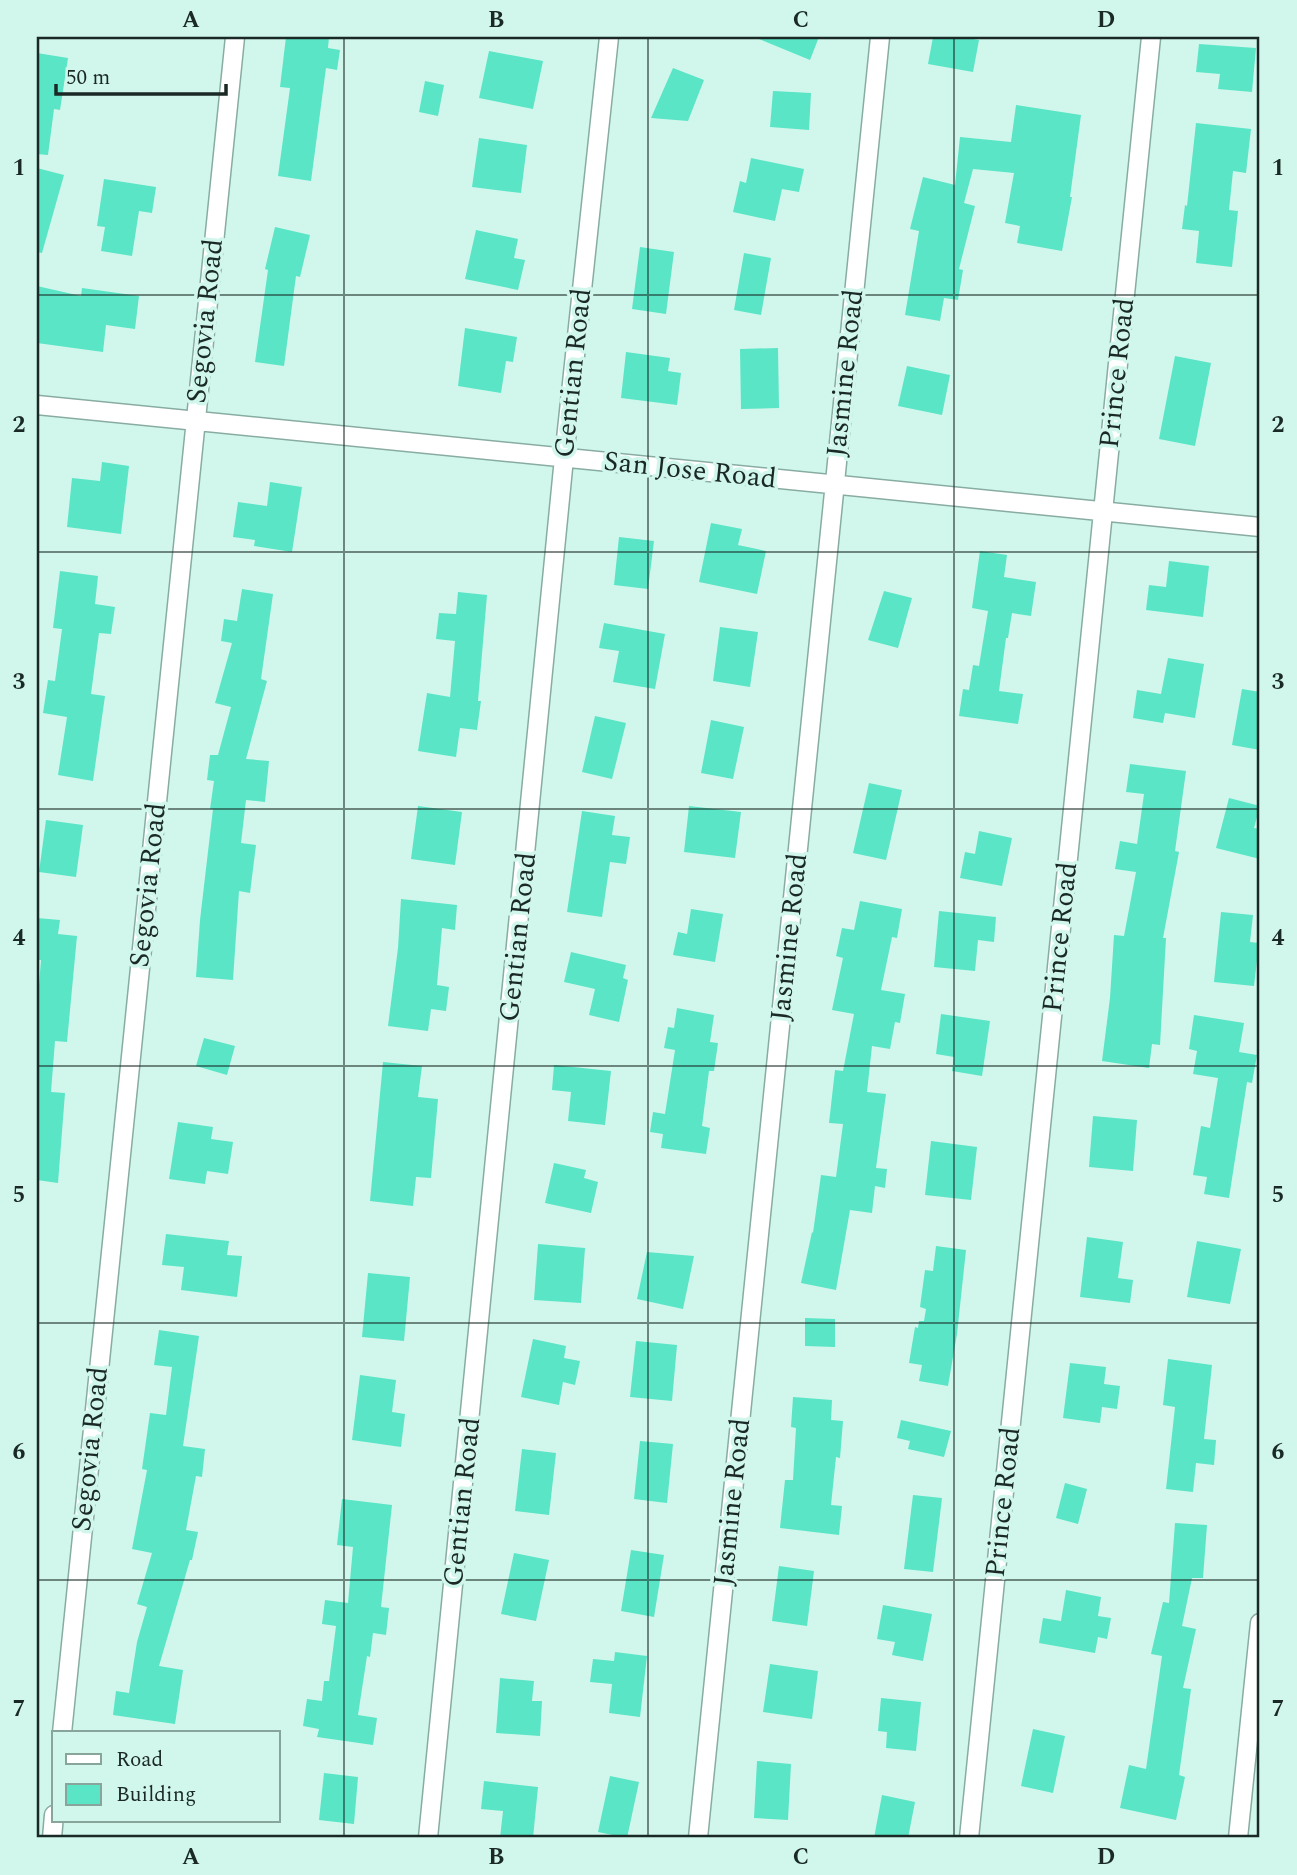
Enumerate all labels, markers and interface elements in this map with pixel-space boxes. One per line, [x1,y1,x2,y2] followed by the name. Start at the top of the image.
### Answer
[182,3,200,38] text: A
[488,3,504,38] text: B
[793,3,809,38] text: C
[1097,3,1115,38] text: D
[56,52,226,96] scale bar
[66,62,110,94] text: 50 m
[13,151,25,186] text: 1
[1272,151,1284,186] text: 1
[175,237,235,405] street label: Segovia Road
[543,286,603,460] street label: Gentian Road
[815,287,875,459] street label: Jasmine Road
[1088,296,1146,450] street label: Prince Road
[13,408,26,443] text: 2
[1272,408,1285,443] text: 2
[601,440,779,500] street label: San Jose Road
[13,665,26,700] text: 3
[1272,665,1285,700] text: 3
[118,801,178,969] street label: Segovia Road
[488,850,548,1024] street label: Gentian Road
[759,851,819,1023] street label: Jasmine Road
[1031,860,1089,1014] street label: Prince Road
[13,921,26,956] text: 4
[1272,921,1285,956] text: 4
[13,1178,25,1213] text: 5
[1272,1178,1284,1213] text: 5
[60,1365,120,1533] street label: Segovia Road
[432,1415,492,1589] street label: Gentian Road
[702,1416,762,1588] street label: Jasmine Road
[974,1425,1032,1579] street label: Prince Road
[13,1435,26,1470] text: 6
[1272,1435,1285,1470] text: 6
[13,1692,25,1727] text: 7
[1272,1692,1284,1727] text: 7
[52,1731,280,1822] legend
[116,1744,163,1776] text: Road
[116,1779,196,1811] text: Building
[182,1840,200,1875] text: A
[488,1840,504,1875] text: B
[793,1840,809,1875] text: C
[1097,1840,1115,1875] text: D

